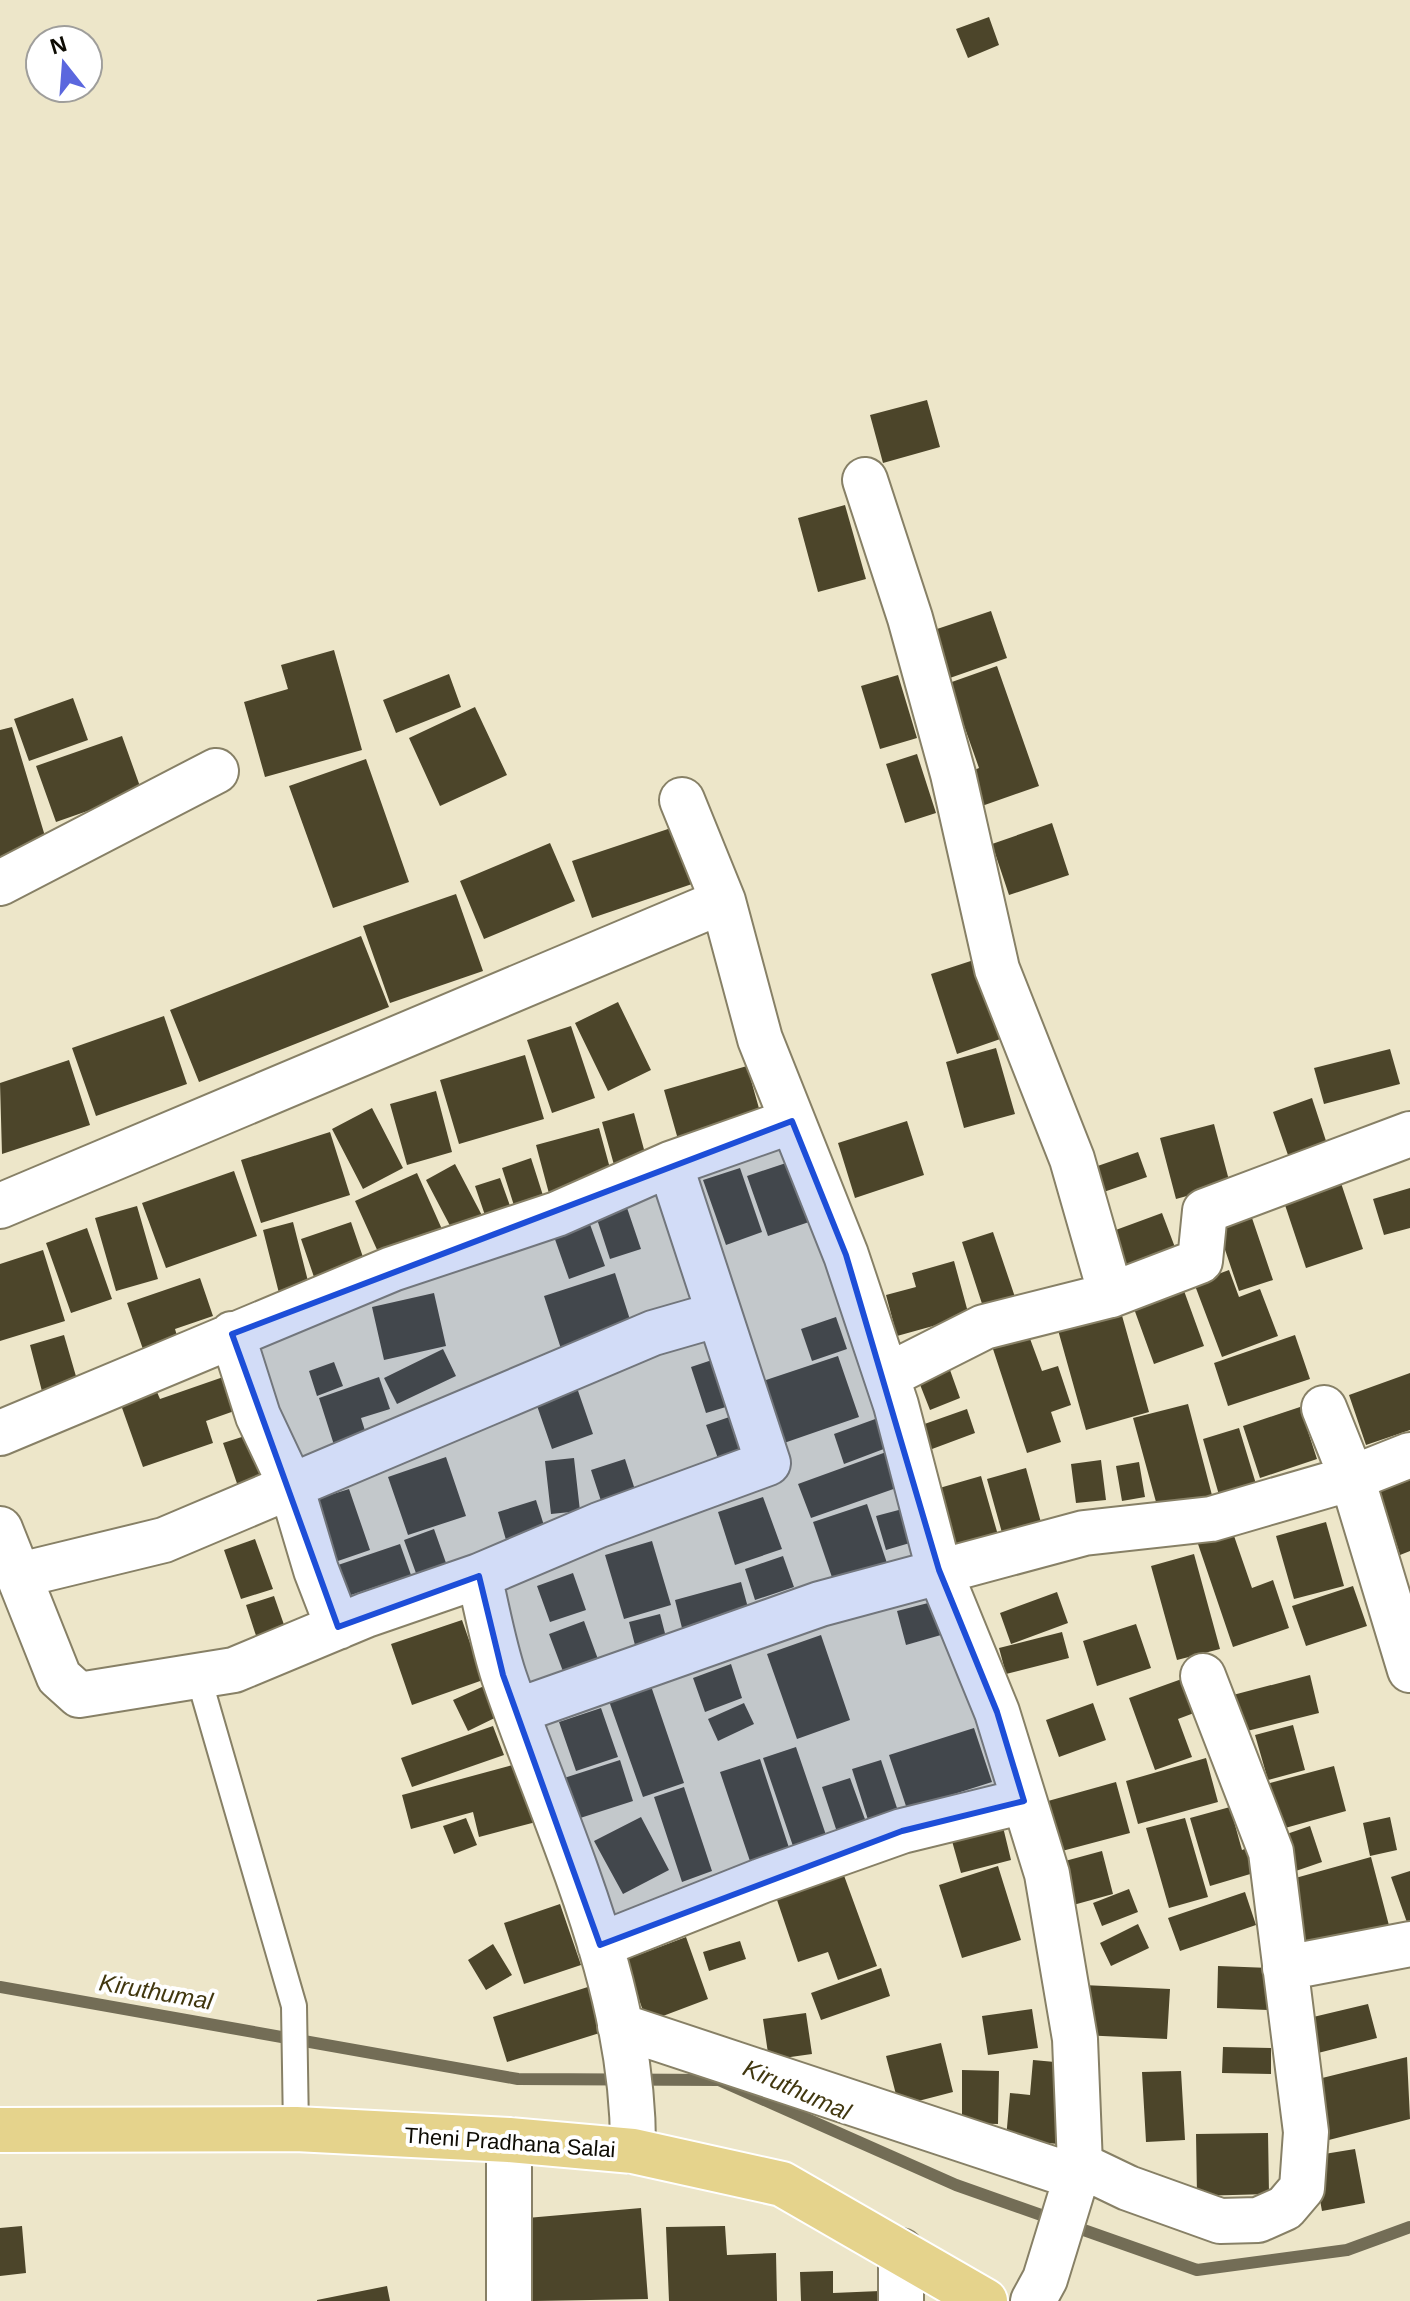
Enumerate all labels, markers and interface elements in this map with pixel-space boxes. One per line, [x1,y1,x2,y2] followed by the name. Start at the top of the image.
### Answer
[24,24,104,104] north arrow
[47,31,70,60] text: N
[97,1968,216,2015] water label: Kiruthumal
[739,2054,856,2125] water label: Kiruthumal
[404,2123,616,2162] street label: Theni Pradhana Salai

